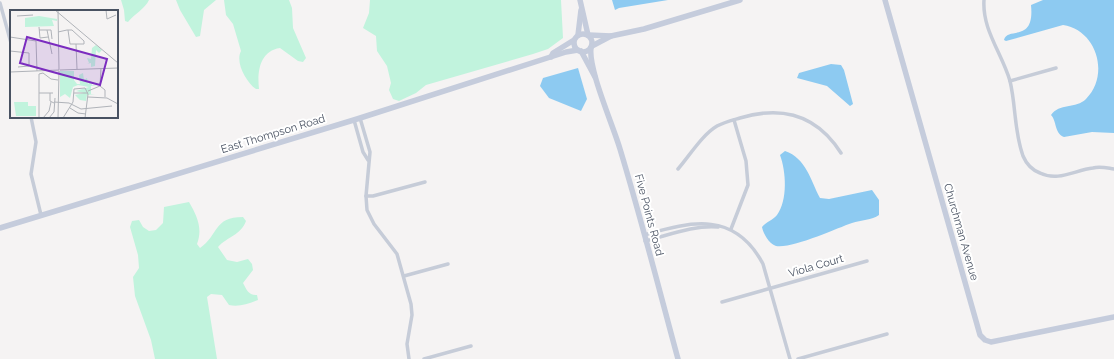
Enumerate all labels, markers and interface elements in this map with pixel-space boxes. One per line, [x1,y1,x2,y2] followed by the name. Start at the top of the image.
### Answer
[10,10,118,118] inset map
[219,112,327,156] street label: East Thompson Road
[632,173,666,257] street label: Five Points Road
[941,182,981,282] street label: Churchman Avenue
[787,252,845,280] street label: Viola Court

